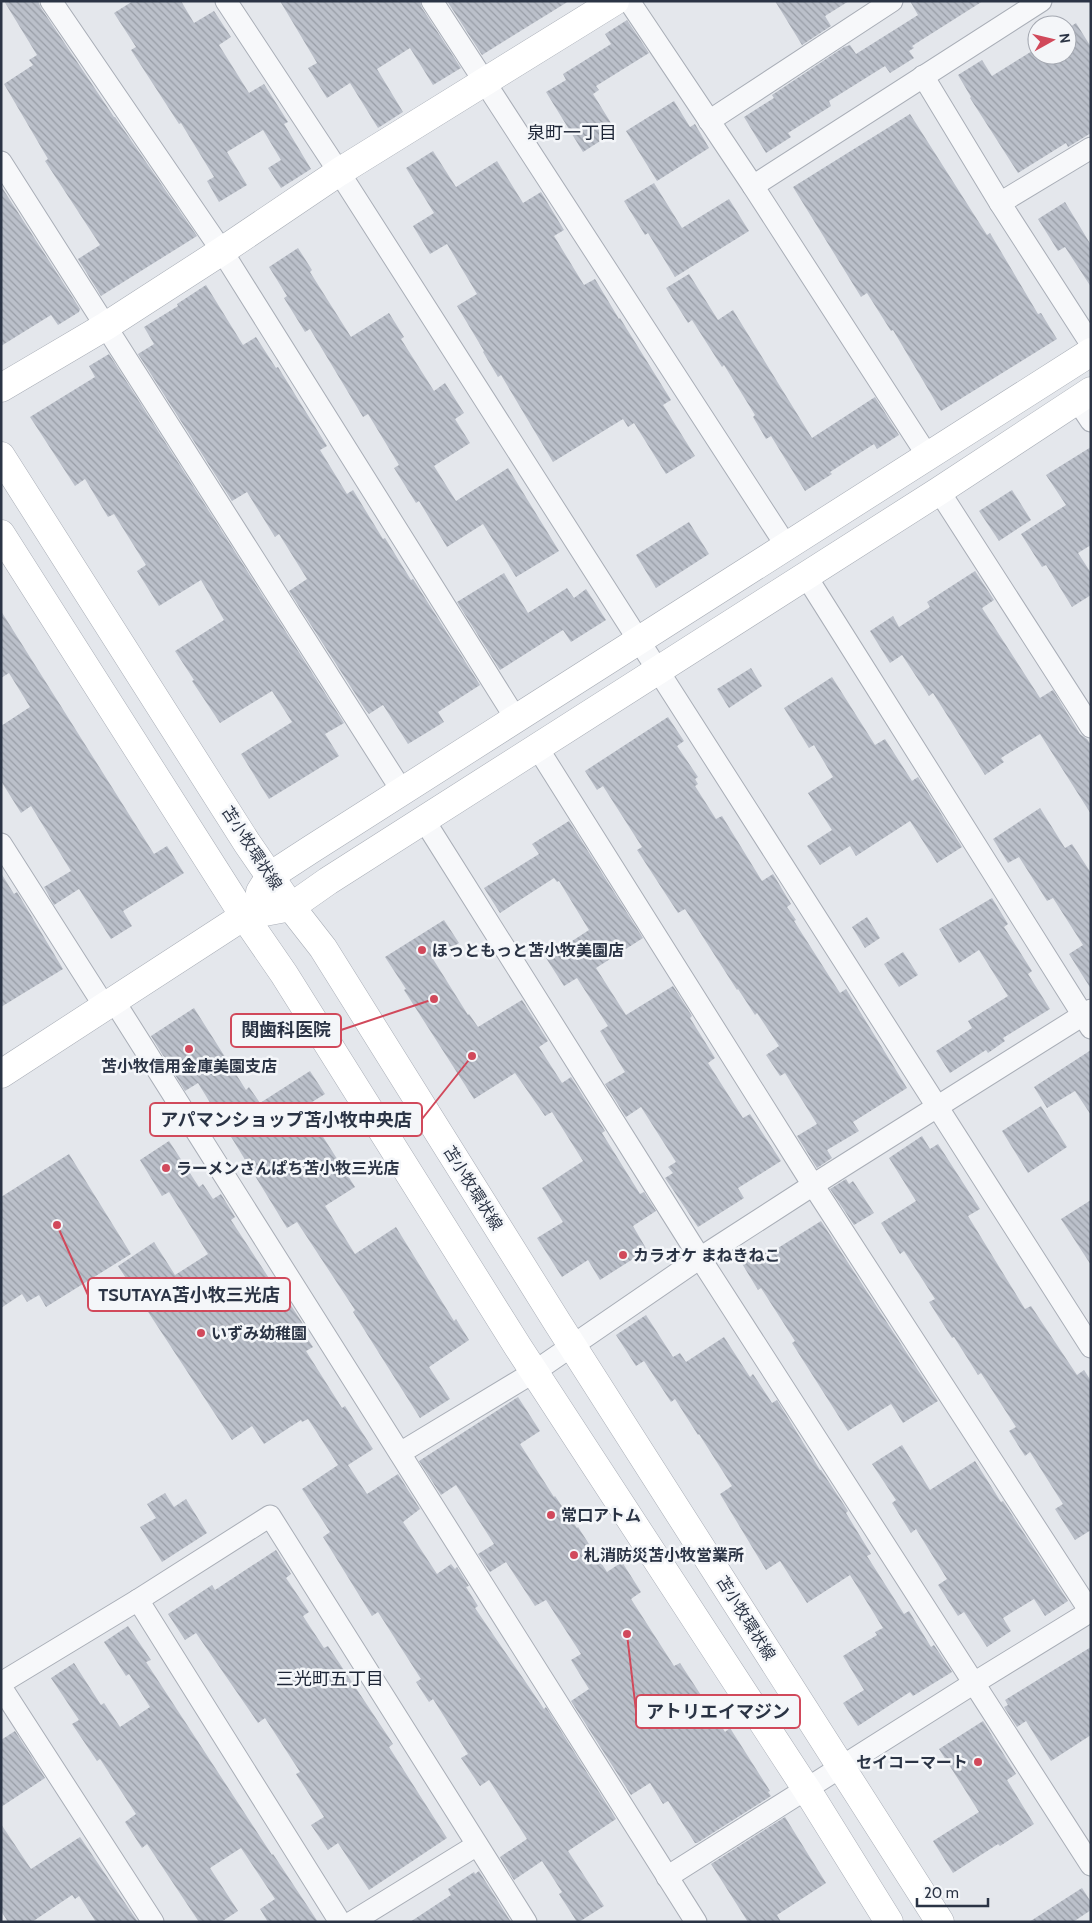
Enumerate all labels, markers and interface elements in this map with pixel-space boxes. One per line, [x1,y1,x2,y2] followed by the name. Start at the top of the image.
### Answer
[1027,15,1077,65] north arrow
[1055,32,1074,44] text: N
[527,122,617,144] district label: 泉町一丁目
[218,803,286,893] street label: 苫小牧環状線
[432,941,624,960] place label: ほっともっと苫小牧美園店
[416,944,428,956] marker: ほっともっと苫小牧美園店
[231,1014,341,1047] callout: 関歯科医院
[241,1019,331,1041] text: 関歯科医院
[183,1043,195,1055] marker: 苫小牧信用金庫美園支店
[101,1057,277,1076] place label: 苫小牧信用金庫美園支店
[150,1103,422,1136] callout: アパマンショップ苫小牧中央店
[160,1109,412,1131] text: アパマンショップ苫小牧中央店
[440,1142,506,1234] street label: 苫小牧環状線
[176,1159,399,1178] place label: ラーメンさんぱち苫小牧三光店
[160,1162,172,1174] marker: ラーメンさんぱち苫小牧三光店
[633,1246,781,1265] place label: カラオケ まねきねこ
[617,1249,629,1261] marker: カラオケ まねきねこ
[88,1278,290,1311] callout: TSUTAYA苫小牧三光店
[98,1284,280,1306] text: TSUTAYA苫小牧三光店
[211,1324,307,1343] place label: いずみ幼稚園
[195,1327,207,1339] marker: いずみ幼稚園
[561,1506,641,1525] place label: 常口アトム
[545,1509,557,1521] marker: 常口アトム
[584,1546,744,1565] place label: 札消防災苫小牧営業所
[568,1549,580,1561] marker: 札消防災苫小牧営業所
[713,1572,779,1664] street label: 苫小牧環状線
[276,1668,384,1690] district label: 三光町五丁目
[636,1695,800,1728] callout: アトリエイマジン
[646,1701,790,1723] text: アトリエイマジン
[856,1753,968,1772] place label: セイコーマート
[972,1756,984,1768] marker: セイコーマート
[917,1876,988,1908] scale bar
[924,1884,959,1902] text: 20 m

